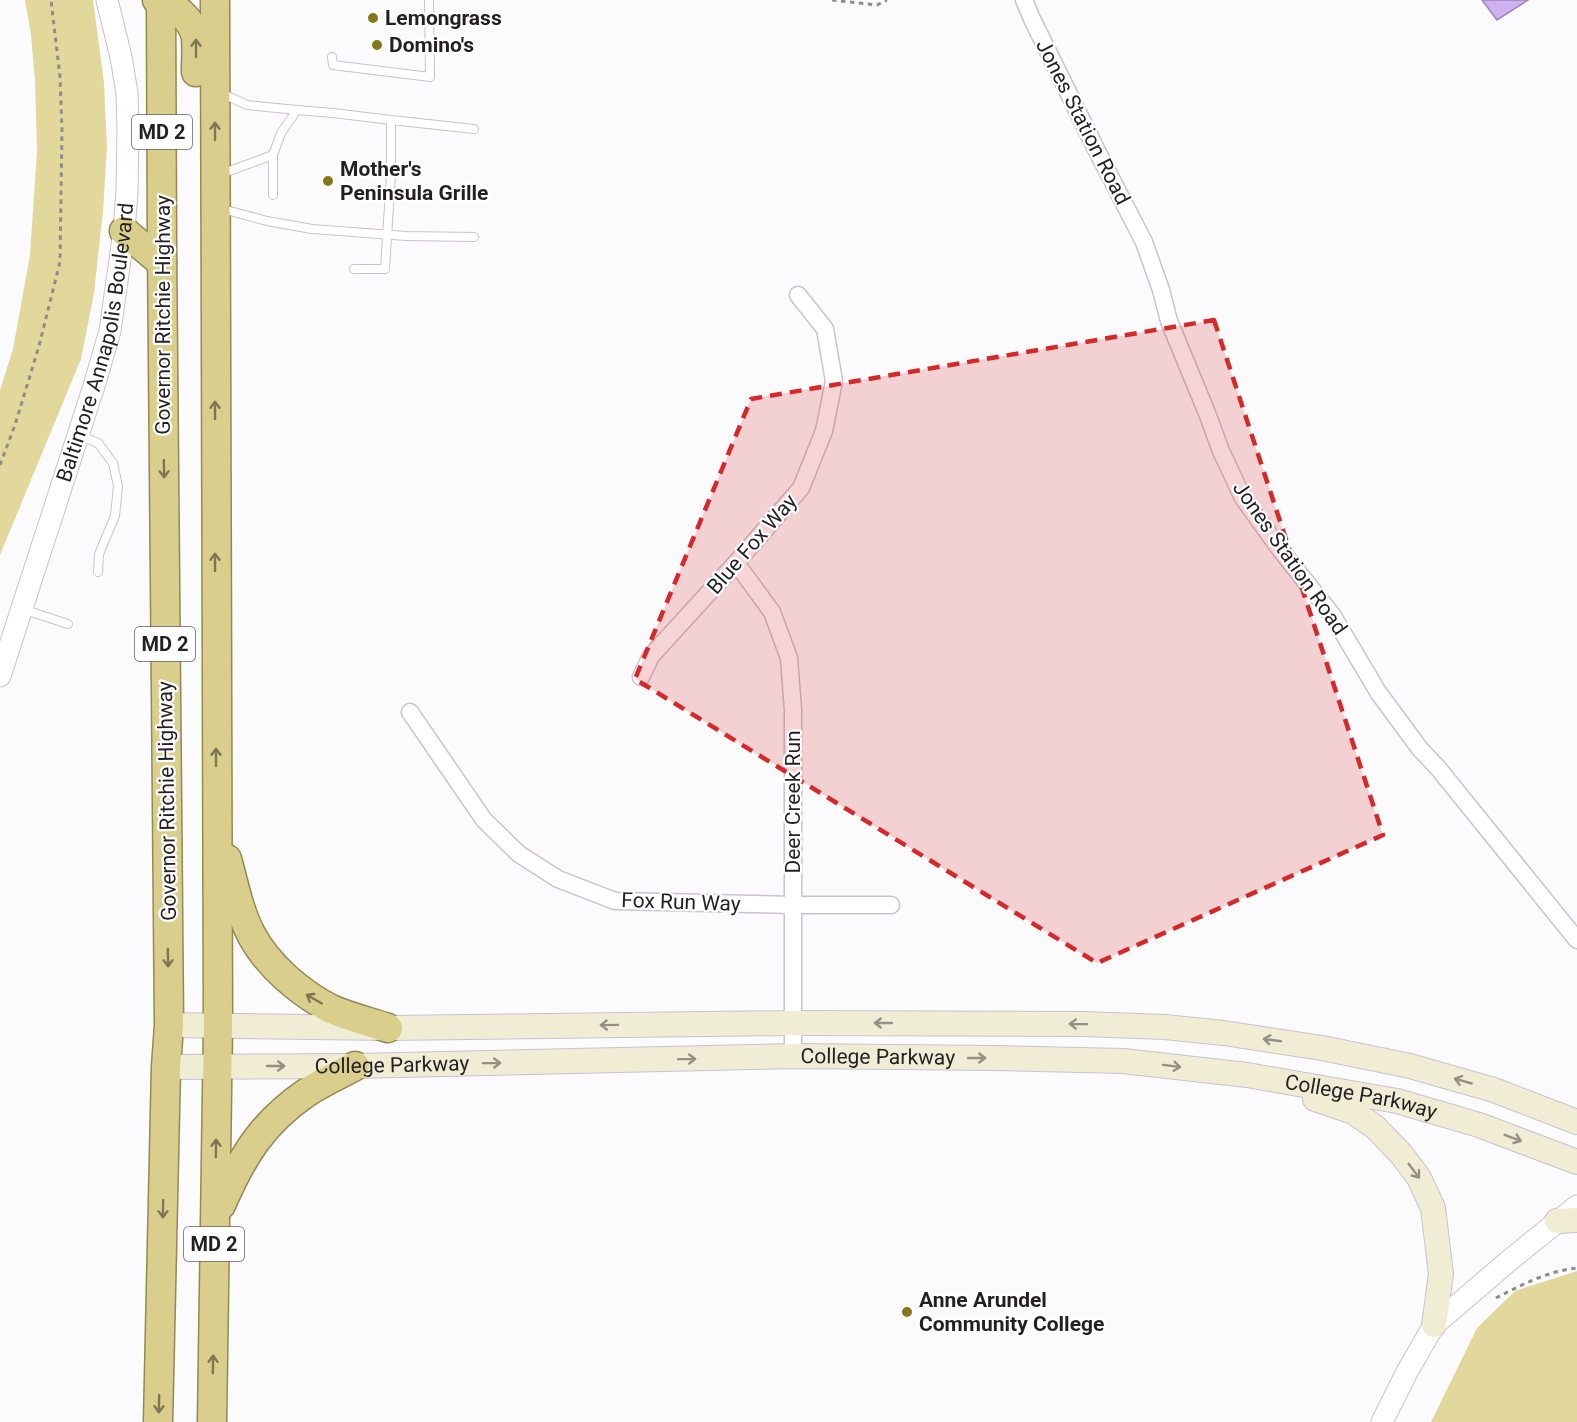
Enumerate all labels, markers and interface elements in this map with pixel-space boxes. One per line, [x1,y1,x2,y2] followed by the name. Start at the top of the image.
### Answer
[385,6,502,30] place label: Lemongrass
[366,11,380,25] marker: Lemongrass
[389,33,474,57] place label: Domino's
[1031,35,1135,209] street label: Jones Station Road
[370,38,384,52] marker: Domino's
[190,39,202,59] one-way arrow
[132,115,192,149] road number: MD 2
[209,121,221,141] one-way arrow
[340,157,488,205] place label: Mother's Peninsula Grille
[321,174,335,188] marker: Mother's Peninsula Grille
[151,195,175,435] street label: Governor Ritchie Highway
[52,202,138,485] street label: Baltimore Annapolis Boulevard
[209,400,221,420] one-way arrow
[158,458,170,478] one-way arrow
[1228,477,1352,639] street label: Jones Station Road
[702,489,802,599] street label: Blue Fox Way
[209,553,221,573] one-way arrow
[135,627,195,661] road number: MD 2
[153,681,181,921] street label: Governor Ritchie Highway
[781,730,805,874] street label: Deer Creek Run
[210,748,222,768] one-way arrow
[621,888,741,916] street label: Fox Run Way
[162,947,174,967] one-way arrow
[306,993,324,1004] one-way arrow
[874,1018,894,1029] one-way arrow
[1069,1018,1089,1030] one-way arrow
[600,1020,620,1031] one-way arrow
[1263,1035,1283,1046] one-way arrow
[800,1044,955,1070] street label: College Parkway
[315,1051,470,1078] street label: College Parkway
[967,1052,987,1063] one-way arrow
[676,1053,696,1064] one-way arrow
[481,1057,501,1069] one-way arrow
[265,1060,285,1072] one-way arrow
[1161,1061,1181,1072] one-way arrow
[1283,1070,1440,1124] street label: College Parkway
[1454,1075,1473,1086] one-way arrow
[1503,1133,1521,1144] one-way arrow
[210,1138,222,1158] one-way arrow
[1407,1162,1420,1178] one-way arrow
[157,1199,169,1219] one-way arrow
[184,1227,244,1261] road number: MD 2
[919,1288,1104,1336] place label: Anne Arundel Community College
[900,1305,914,1319] marker: Anne Arundel Community College
[207,1354,219,1374] one-way arrow
[153,1393,164,1413] one-way arrow

